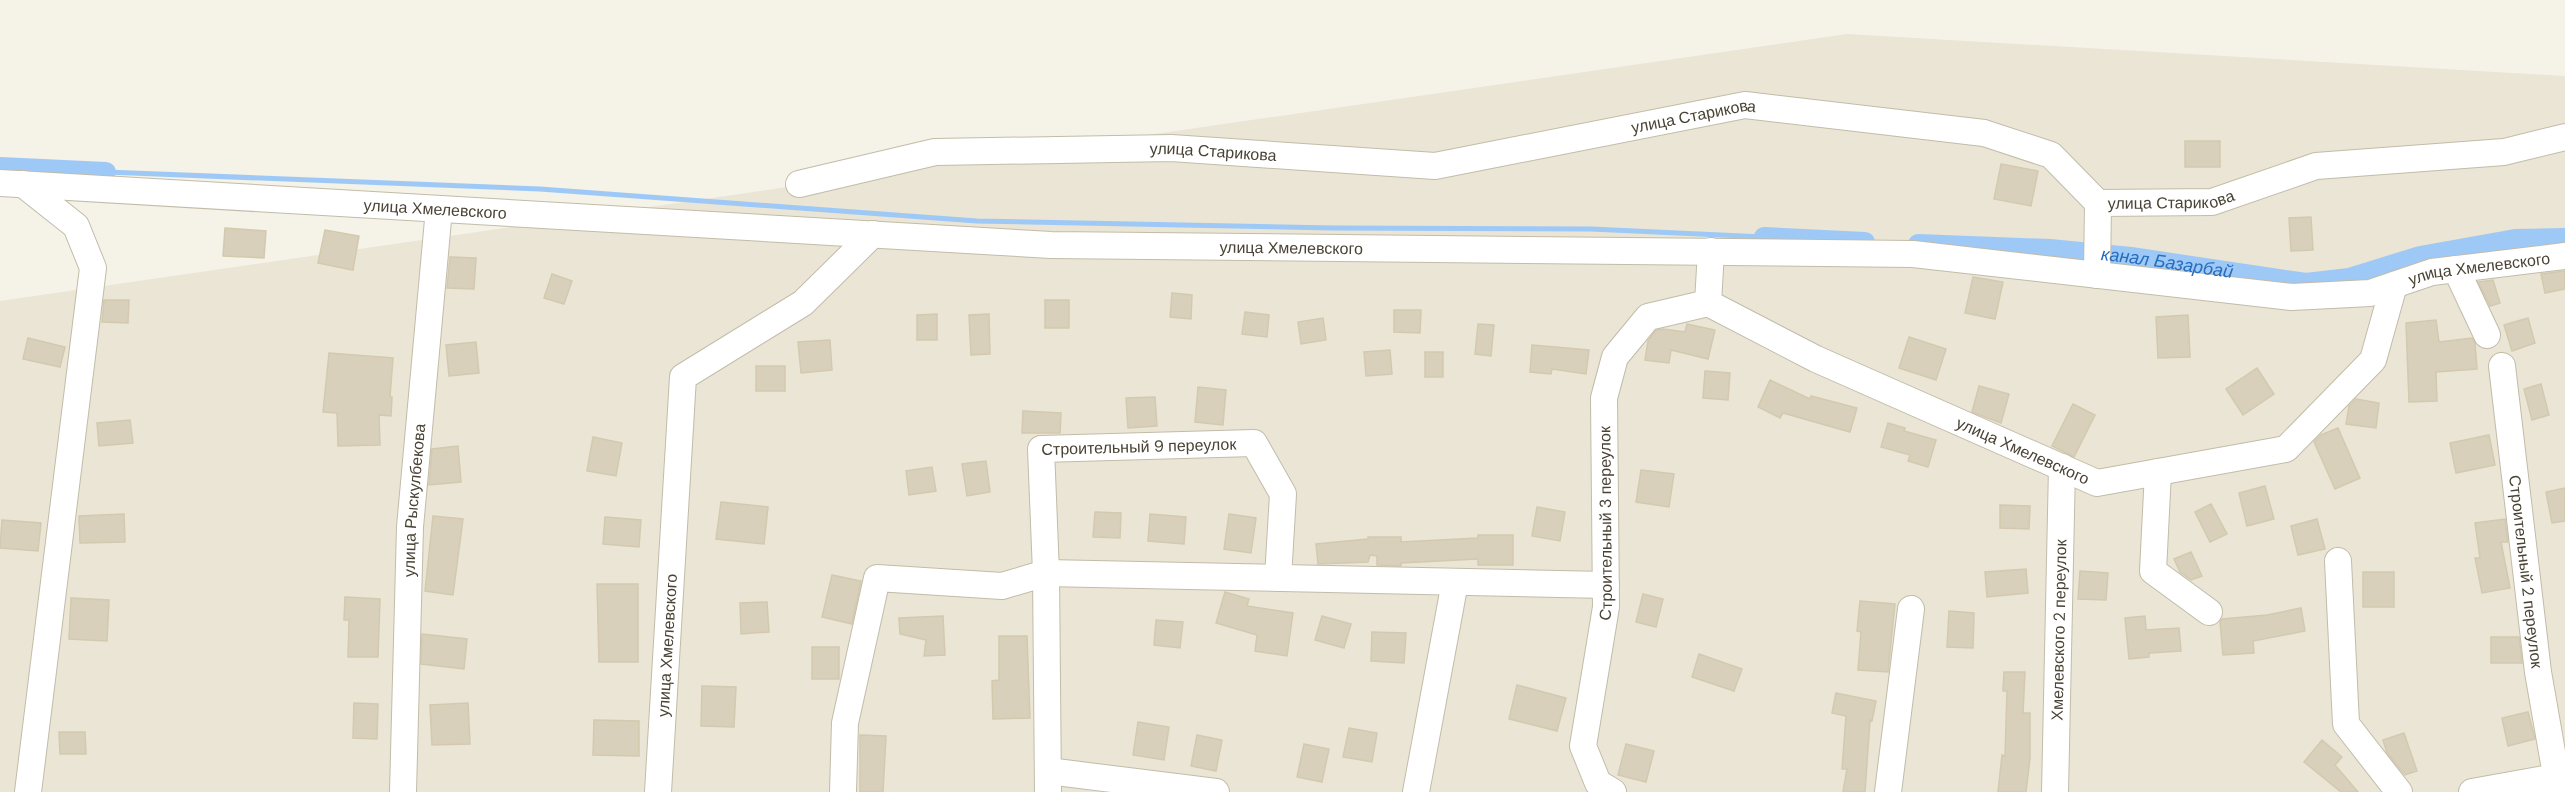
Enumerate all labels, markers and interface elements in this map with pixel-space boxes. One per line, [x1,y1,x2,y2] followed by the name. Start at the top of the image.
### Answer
[1629,94,1757,138] street label: улица Старикова
[1150,137,1277,166] street label: улица Старикова
[2108,185,2237,213] street label: улица Старикова
[363,194,508,223] street label: улица Хмелевского
[1219,236,1363,259] street label: улица Хмелевского
[2100,242,2235,284] water label: канал Базарбай
[2405,247,2551,290] street label: улица Хмелевского
[1953,412,2093,489] street label: улица Хмелевского
[398,423,430,577] street label: улица Рыскулбекова
[1593,425,1617,622] street label: Строительный 3 переулок
[1041,433,1238,459] street label: Строительный 9 переулок
[2504,474,2548,670] street label: Строительный 2 переулок
[2046,538,2071,721] street label: Хмелевского 2 переулок
[652,573,682,717] street label: улица Хмелевского

